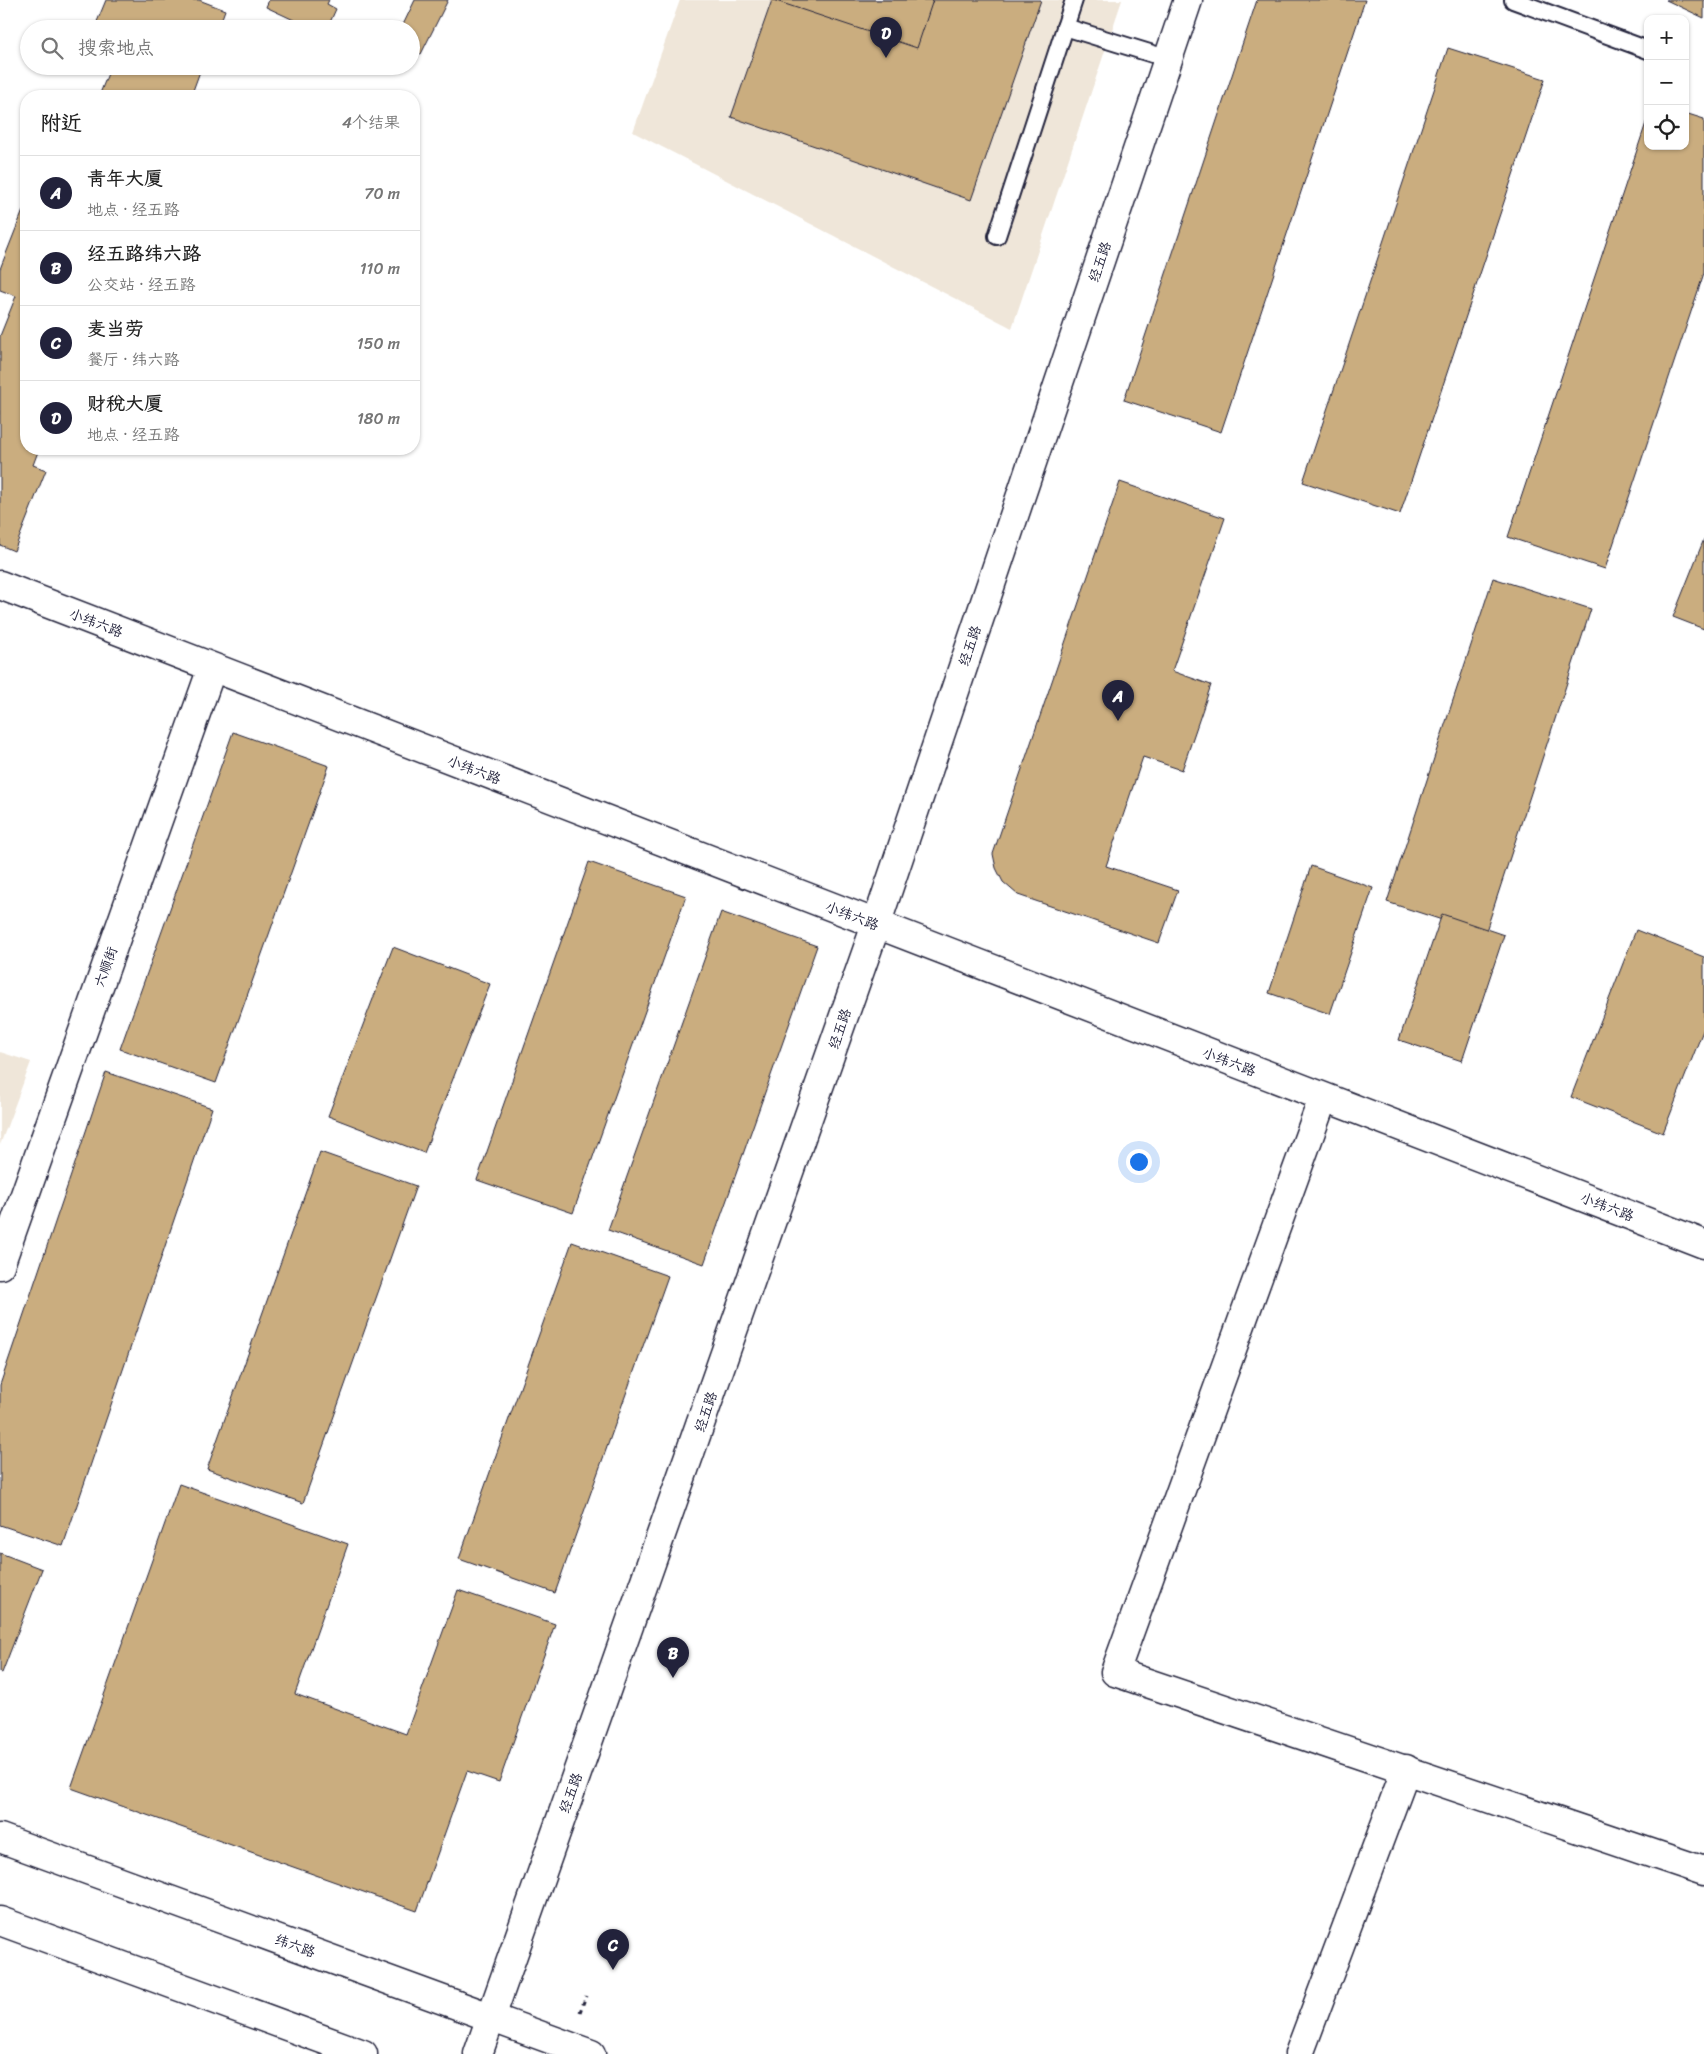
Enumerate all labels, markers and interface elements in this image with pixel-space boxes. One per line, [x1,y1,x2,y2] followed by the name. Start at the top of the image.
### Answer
[1644,15,1689,150] map controls
[1644,15,1689,60] button: +
[870,17,902,58] pin: D
[20,20,420,75] search box
[78,31,154,64] text: 搜索地点
[38,34,66,62] icon: search
[1644,60,1689,105] button: −
[40,104,82,142] text: 附近
[1644,105,1689,150] button: locate
[342,108,400,137] text: 4个结果
[87,162,163,195] text: 青年大厦
[51,179,61,208] text: A
[364,179,400,208] text: 70 m
[87,195,180,224] text: 地点 · 经五路
[87,237,201,270] text: 经五路纬六路
[1081,238,1119,286] street label: 经五路
[51,254,61,283] text: B
[360,254,400,283] text: 110 m
[87,270,196,299] text: 公交站 · 经五路
[87,312,144,345] text: 麦当劳
[51,329,61,358] text: C
[357,329,400,358] text: 150 m
[87,345,180,374] text: 餐厅 · 纬六路
[87,387,163,420] text: 财税大厦
[51,404,61,433] text: D
[357,404,400,433] text: 180 m
[87,420,180,449] text: 地点 · 经五路
[65,601,127,645] street label: 小纬六路
[951,622,989,670] street label: 经五路
[1102,680,1134,721] pin: A
[443,748,505,792] street label: 小纬六路
[821,894,883,938] street label: 小纬六路
[87,943,125,991] street label: 六顺街
[821,1005,859,1053] street label: 经五路
[1198,1040,1260,1084] street label: 小纬六路
[1126,1149,1152,1175] your location
[1576,1185,1638,1229] street label: 小纬六路
[687,1388,725,1436] street label: 经五路
[657,1637,689,1678] pin: B
[552,1769,590,1817] street label: 经五路
[271,1927,319,1965] street label: 纬六路
[597,1929,629,1970] pin: C

